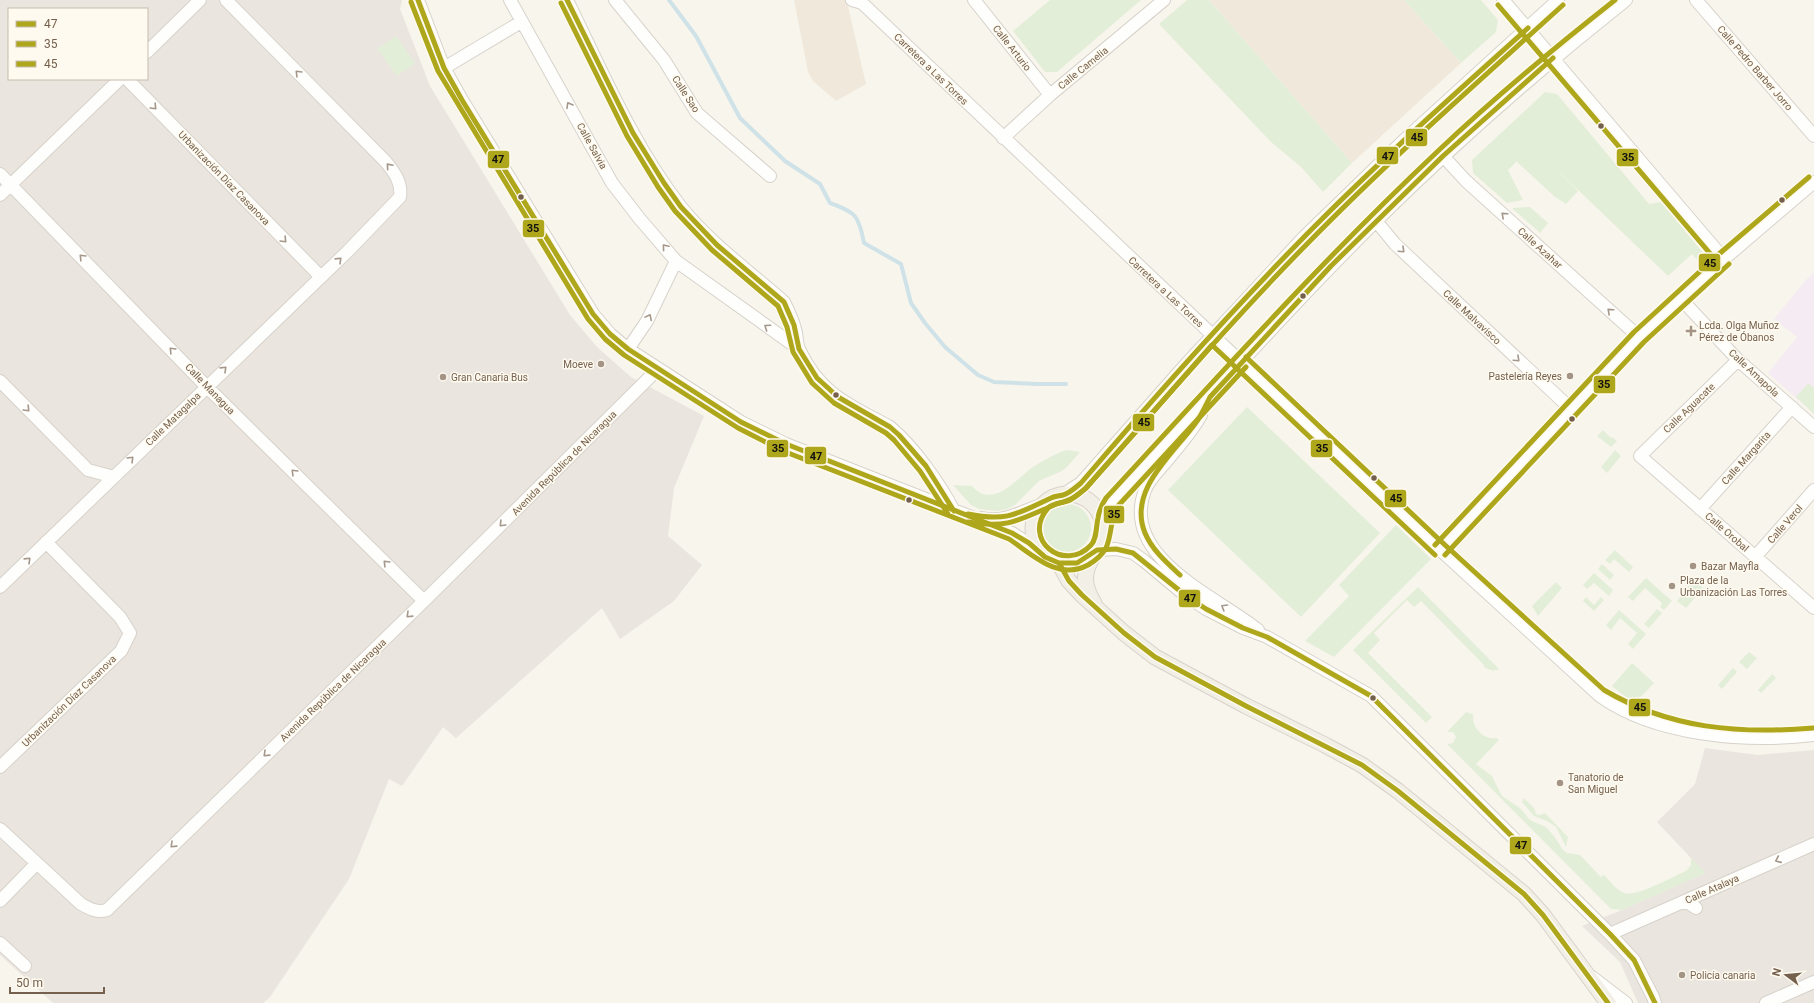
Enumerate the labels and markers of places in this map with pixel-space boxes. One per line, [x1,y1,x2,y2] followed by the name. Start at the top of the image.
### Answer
[1596,121,1606,131] unlabelled marker
[516,192,526,202] unlabelled marker
[1777,195,1787,205] unlabelled marker
[1298,291,1308,301] unlabelled marker
[1699,320,1779,343] place label: Lcda. Olga Muñoz Pérez de Óbanos
[1686,326,1696,336] marker: Lcda. Olga Muñoz Pérez de Óbanos
[563,359,593,370] place label: Moeve
[596,359,606,369] marker: Moeve
[1489,371,1562,382] place label: Pastelería Reyes
[1565,371,1575,381] marker: Pastelería Reyes
[438,372,448,382] marker: Gran Canaria Bus
[451,372,528,383] place label: Gran Canaria Bus
[831,390,841,400] unlabelled marker
[1567,414,1577,424] unlabelled marker
[1369,473,1379,483] unlabelled marker
[904,495,914,505] unlabelled marker
[1688,561,1698,571] marker: Bazar Mayfla
[1701,561,1759,572] place label: Bazar Mayfla
[1680,575,1787,598] place label: Plaza de la Urbanización Las Torres
[1667,581,1677,591] marker: Plaza de la Urbanización Las Torres
[1368,693,1378,703] unlabelled marker
[1568,772,1624,795] place label: Tanatorio de San Miguel
[1555,778,1565,788] marker: Tanatorio de San Miguel
[1677,970,1687,980] marker: Policía canaria
[1690,970,1755,981] place label: Policía canaria

